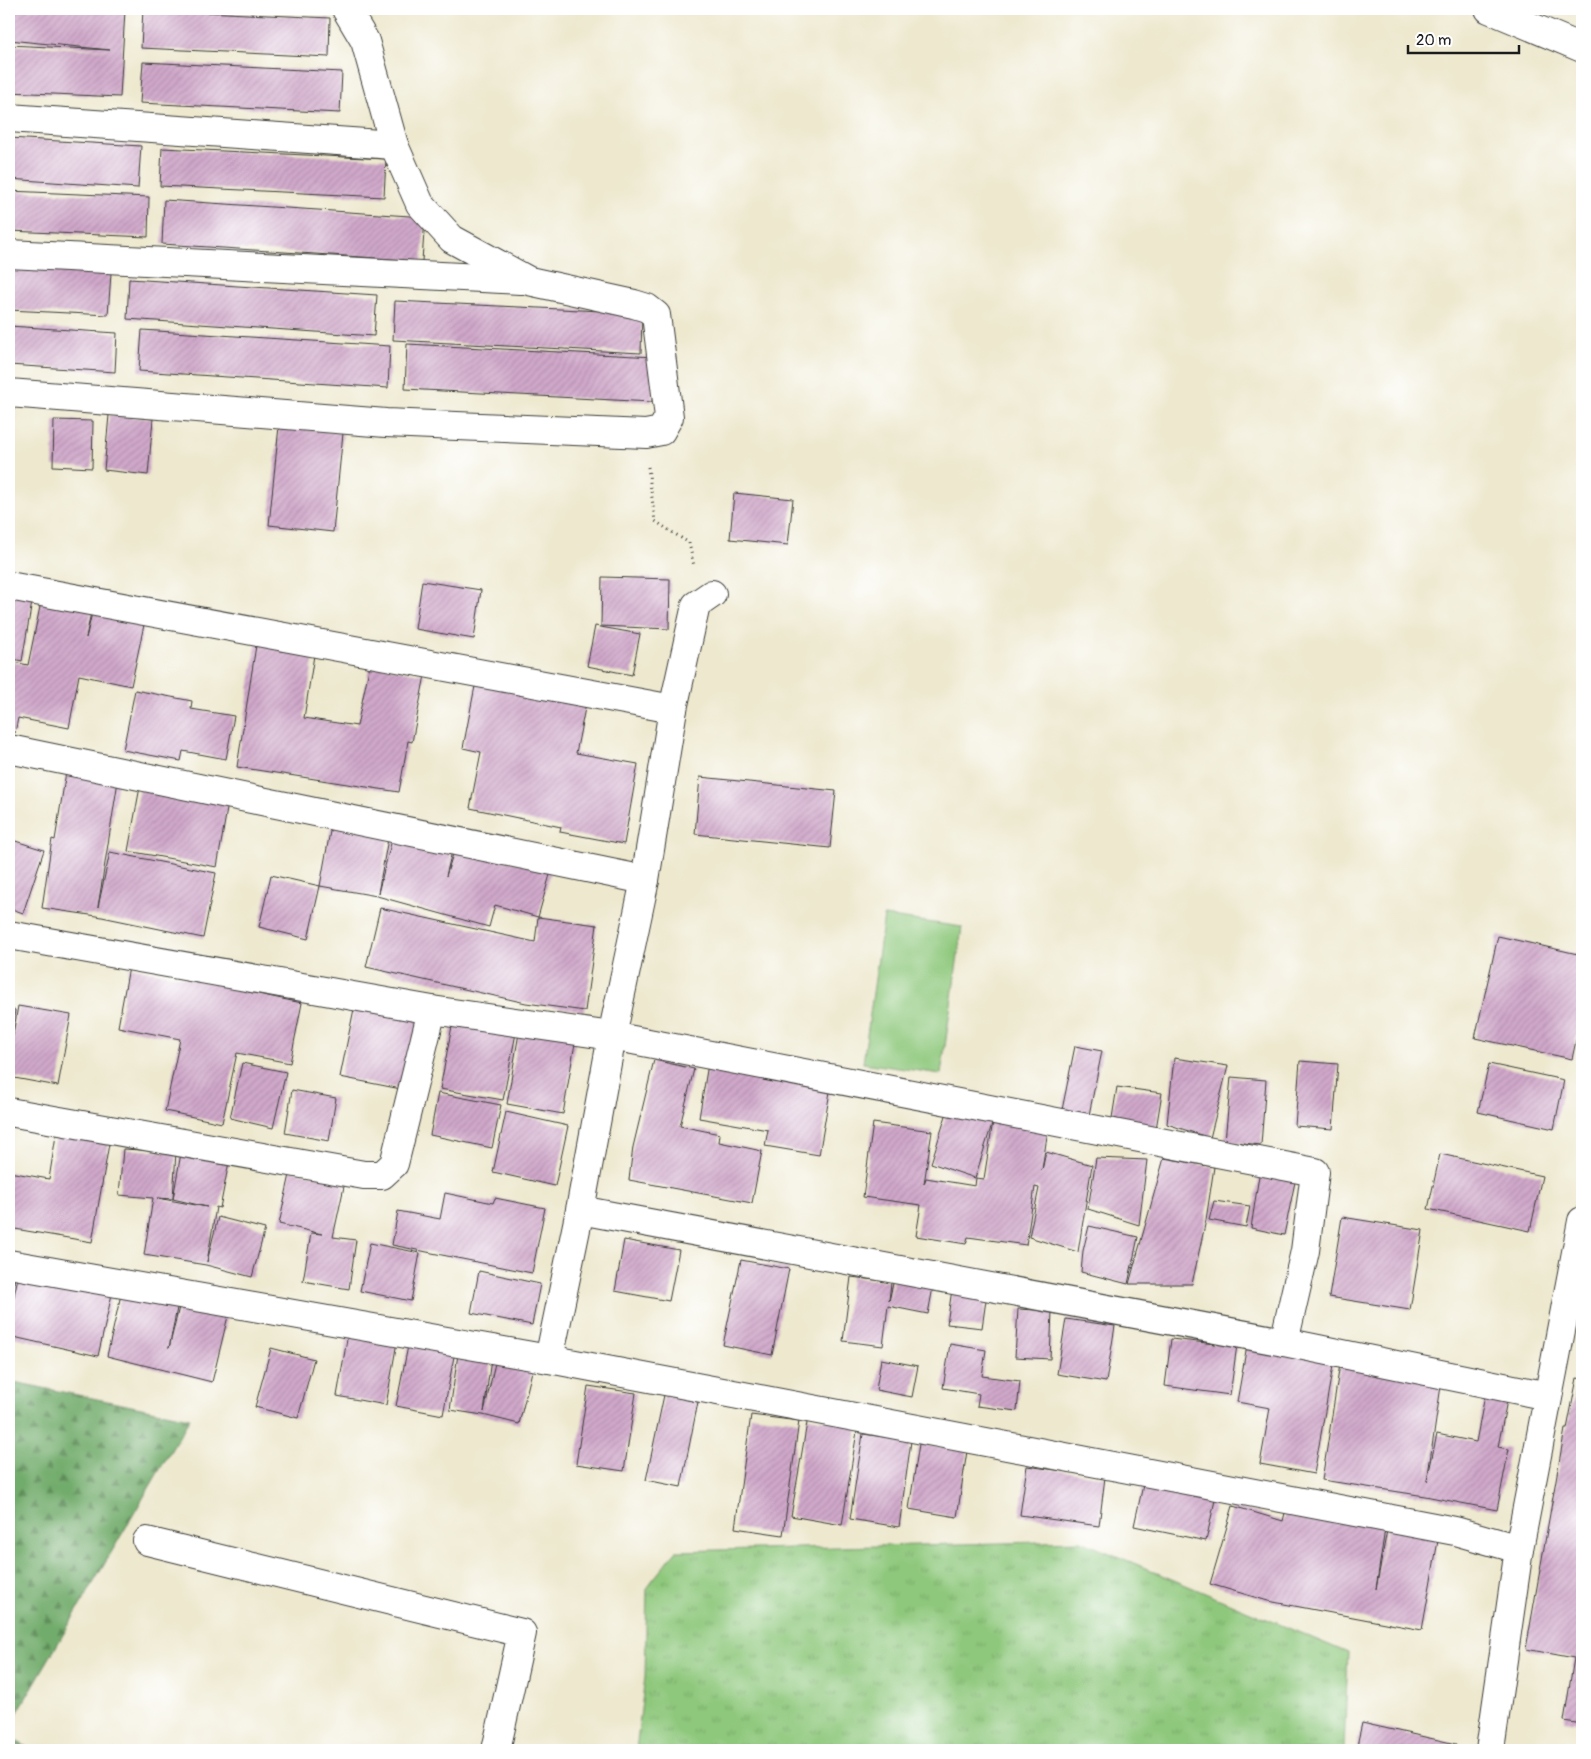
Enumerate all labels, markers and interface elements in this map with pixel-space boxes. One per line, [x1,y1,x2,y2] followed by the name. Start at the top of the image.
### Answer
[1408,22,1520,54] scale bar
[1416,31,1451,50] text: 20 m

